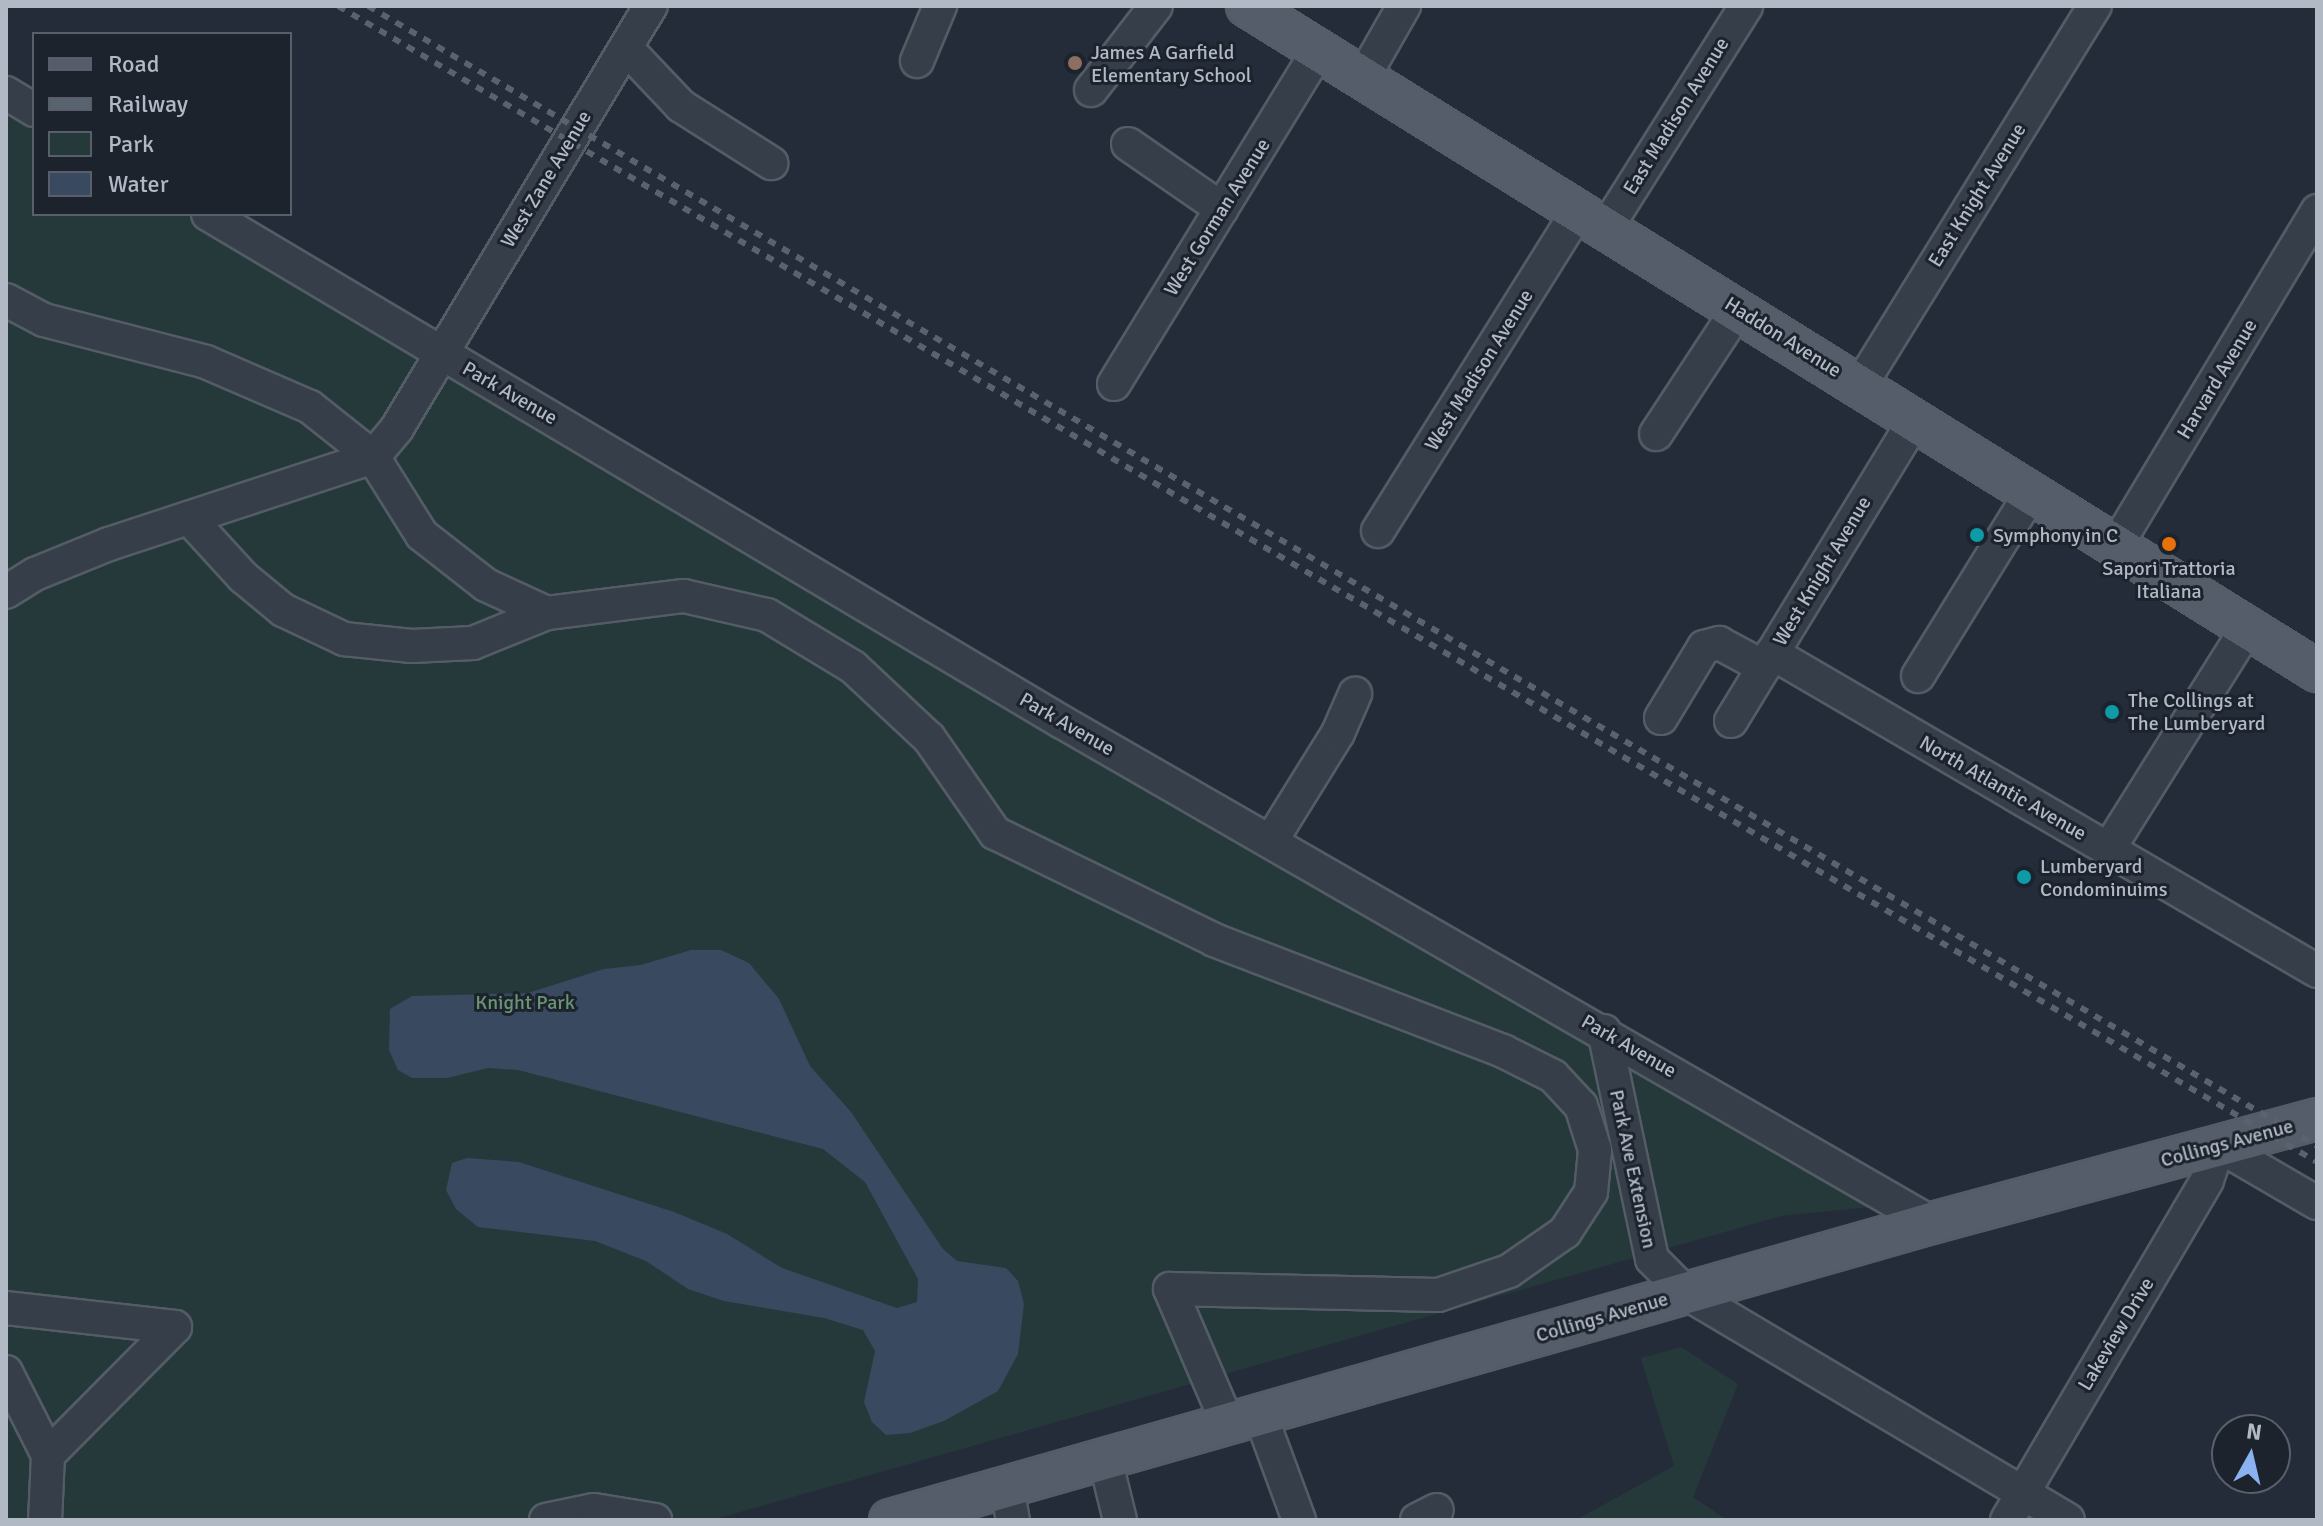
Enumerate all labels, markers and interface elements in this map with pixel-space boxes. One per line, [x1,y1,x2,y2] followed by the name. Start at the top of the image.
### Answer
[32,32,292,216] legend
[1618,33,1734,199] street label: East Madison Avenue
[1091,40,1252,87] place label: James A Garfield Elementary School
[108,49,159,79] text: Road
[1066,54,1084,72] marker: James A Garfield Elementary School
[108,89,188,119] text: Railway
[496,106,596,252] street label: West Zane Avenue
[1923,119,2031,271] street label: East Knight Avenue
[108,129,154,159] text: Park
[1159,134,1275,300] street label: West Gorman Avenue
[108,169,168,199] text: Water
[1420,285,1538,455] street label: West Madison Avenue
[1720,292,1846,382] street label: Haddon Avenue
[2172,315,2262,443] street label: Harvard Avenue
[458,356,562,430] street label: Park Avenue
[1768,492,1876,650] street label: West Knight Avenue
[1993,523,2118,547] place label: Symphony in C
[1968,526,1986,544] marker: Symphony in C
[2160,535,2178,553] marker: Sapori Trattoria Italiana
[2102,556,2236,603] place label: Sapori Trattoria Italiana
[1015,687,1119,761] street label: Park Avenue
[2128,688,2265,735] place label: The Collings at The Lumberyard
[2103,703,2121,721] marker: The Collings at The Lumberyard
[1915,730,2091,846] street label: North Atlantic Avenue
[2040,854,2167,901] place label: Lumberyard Condominuims
[2015,868,2033,886] marker: Lumberyard Condominuims
[475,990,575,1014] park label: Knight Park
[1577,1009,1681,1083] street label: Park Avenue
[1604,1087,1662,1251] street label: Park Ave Extension
[2158,1114,2296,1172] street label: Collings Avenue
[2073,1273,2159,1395] street label: Lakeview Drive
[1533,1287,1671,1347] street label: Collings Avenue
[2211,1414,2291,1494] north arrow
[2245,1417,2264,1446] text: N

